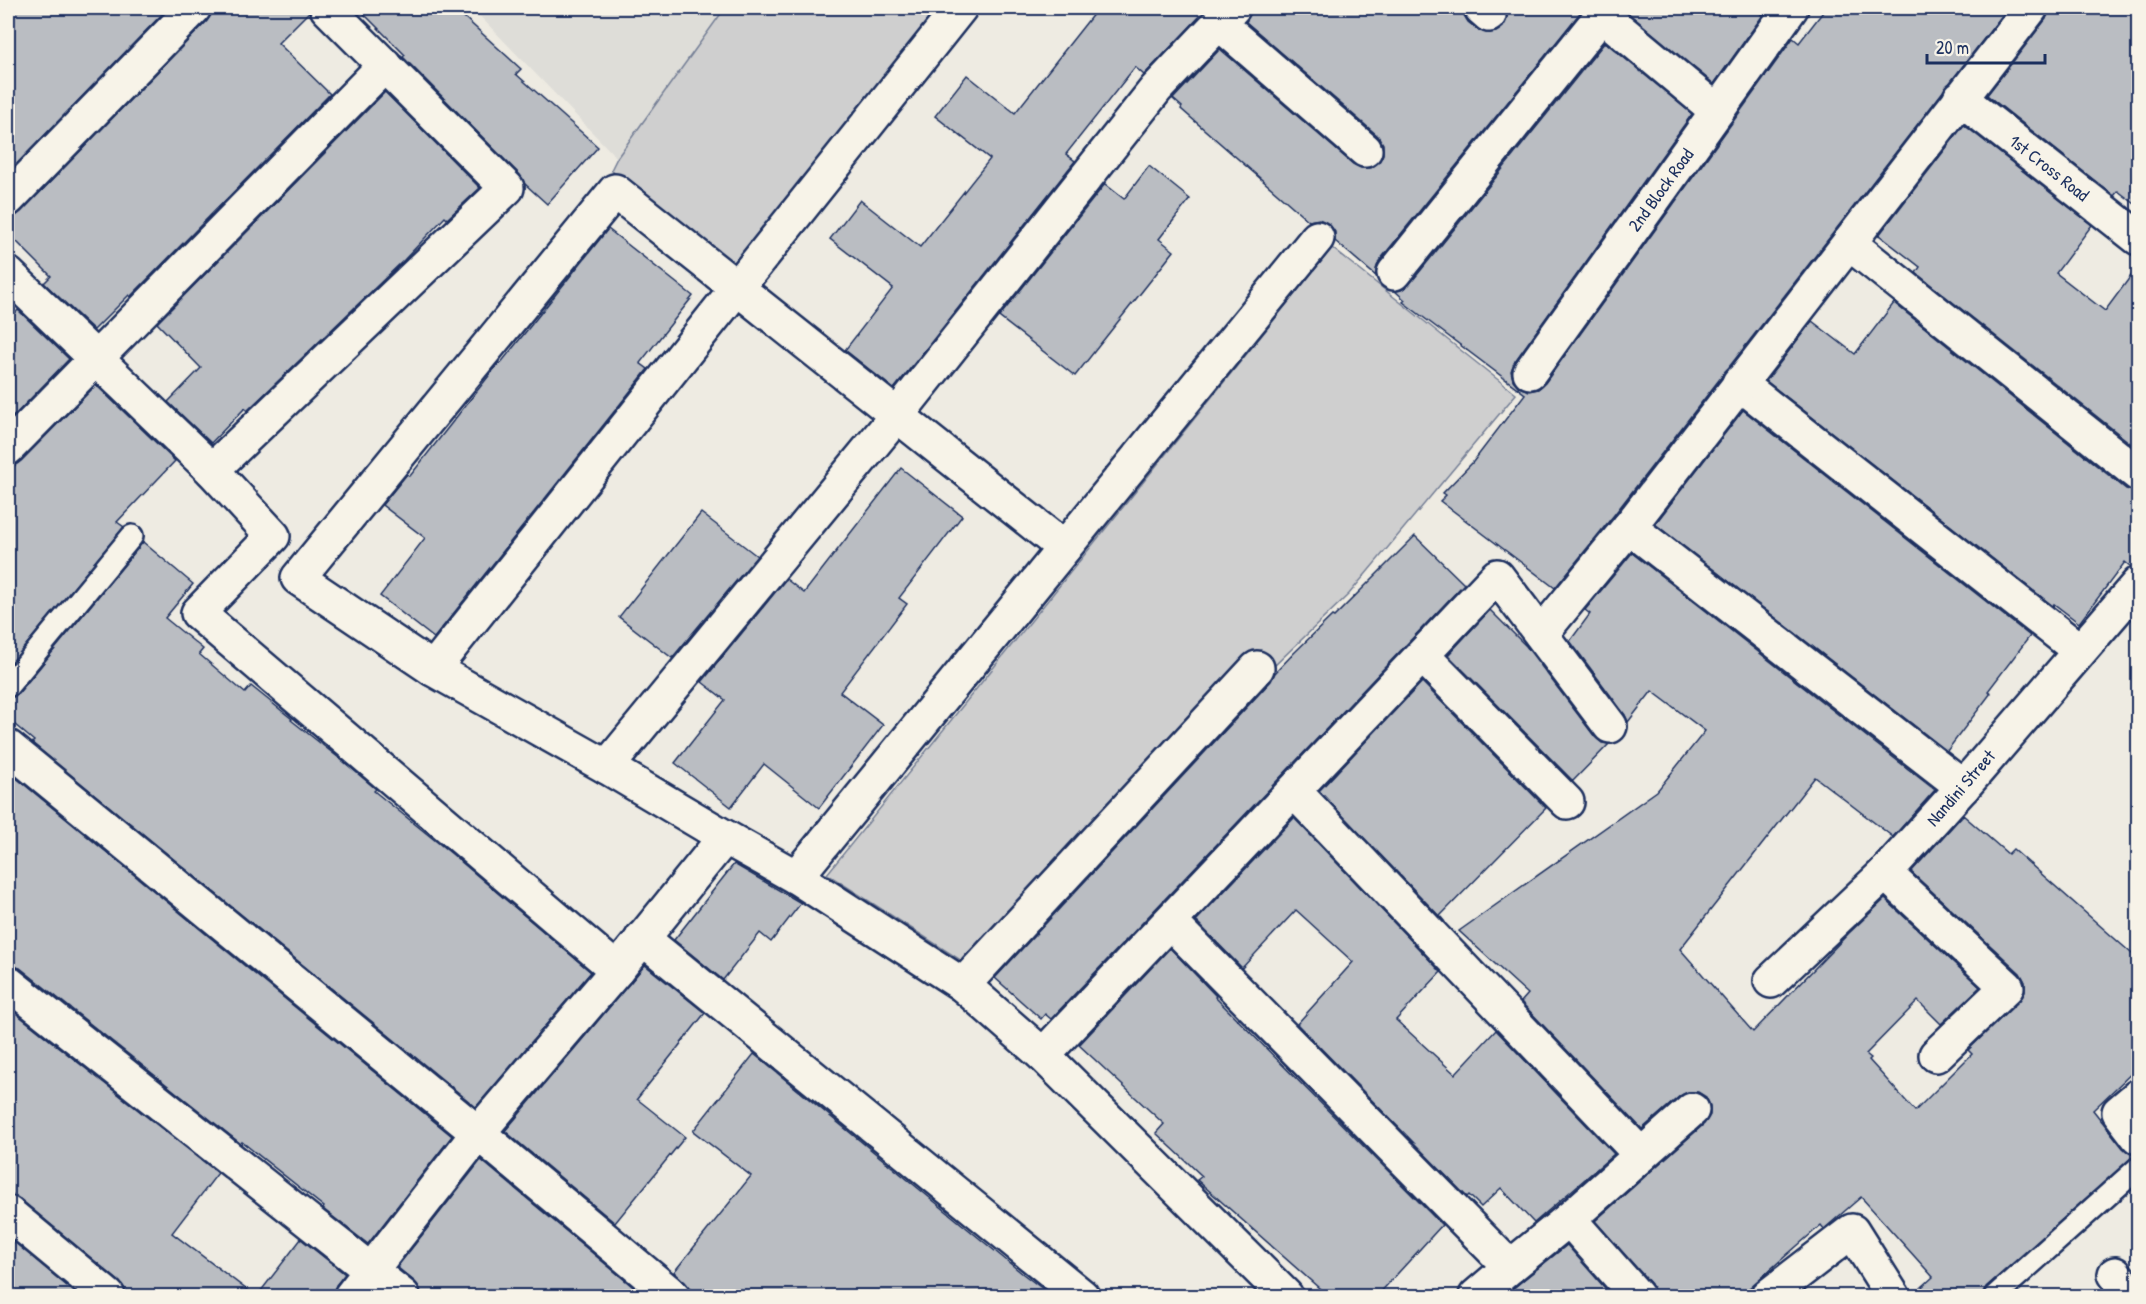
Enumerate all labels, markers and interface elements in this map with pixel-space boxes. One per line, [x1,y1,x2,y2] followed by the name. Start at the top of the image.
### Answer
[1927,27,2046,65] scale bar
[1936,35,1969,60] text: 20 m
[2004,128,2095,207] street label: 1st Cross Road
[1622,143,1699,236] street label: 2nd Block Road
[1920,743,2001,831] street label: Nandini Street

